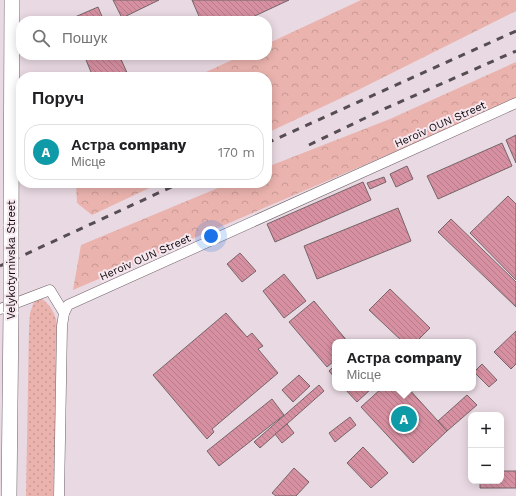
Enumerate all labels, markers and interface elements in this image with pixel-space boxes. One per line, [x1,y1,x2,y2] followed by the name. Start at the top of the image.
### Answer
[16,16,272,60] search box
[30,27,52,49] icon: search
[62,29,107,47] text: Пошук
[32,88,84,108] text: Поруч
[393,98,488,150] street label: Heroiv OUN Street
[71,136,186,154] text: Астра company
[42,145,50,160] text: A
[218,145,255,160] text: 170 m
[71,154,106,169] text: Місце
[5,200,18,320] street label: Velykotyrnivska Street
[201,226,221,246] your location
[98,231,193,283] street label: Heroiv OUN Street
[332,339,476,391] popup
[346,349,462,367] text: Астра company
[346,367,381,382] text: Місце
[391,404,417,434] pin: A
[468,412,504,484] map controls
[468,412,504,448] button: +
[468,448,504,484] button: −

